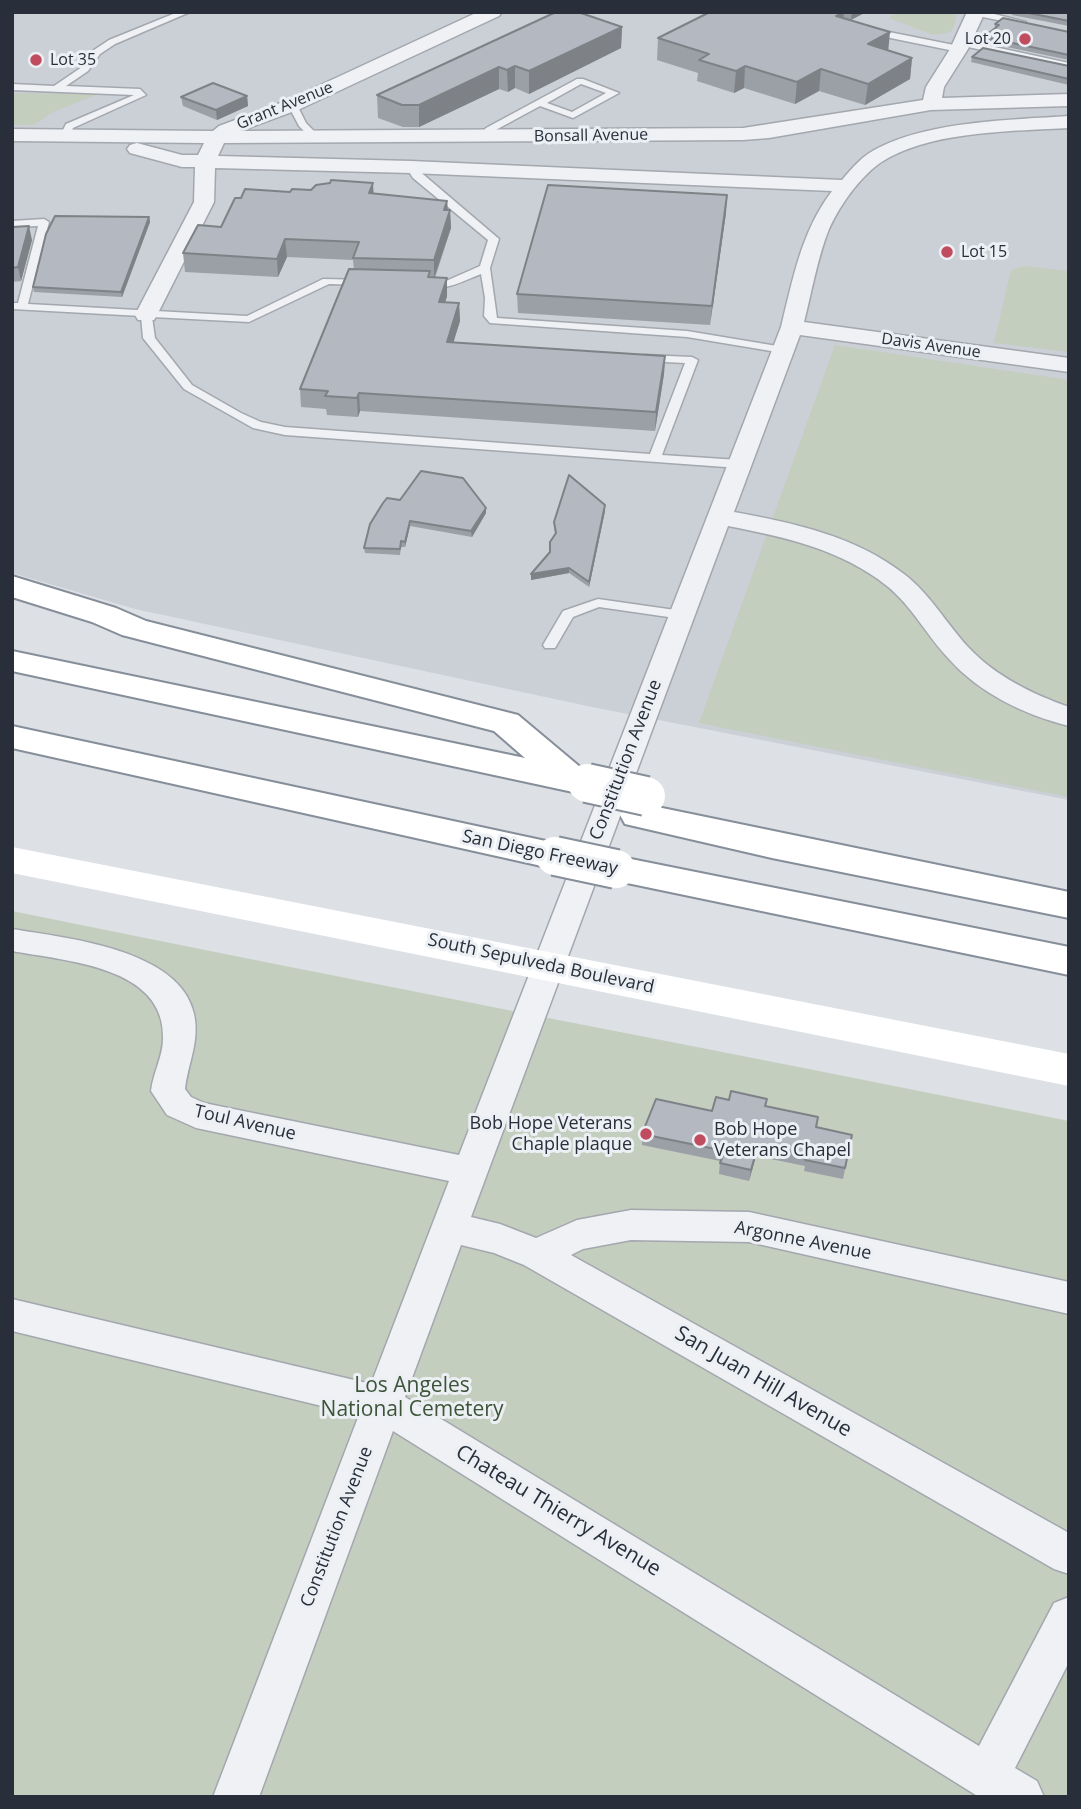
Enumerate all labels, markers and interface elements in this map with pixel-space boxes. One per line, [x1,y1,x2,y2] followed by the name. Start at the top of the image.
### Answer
[965,29,1011,49] place label: Lot 20
[1017,31,1033,47] marker: Lot 20
[50,50,96,70] place label: Lot 35
[28,52,44,68] marker: Lot 35
[234,78,336,134] street label: Grant Avenue
[534,125,648,147] street label: Bonsall Avenue
[961,242,1007,262] place label: Lot 15
[939,244,955,260] marker: Lot 15
[880,330,982,362] street label: Davis Avenue
[585,677,667,843] street label: Constitution Avenue
[460,826,620,880] street label: San Diego Freeway
[426,929,656,999] street label: South Sepulveda Boulevard
[192,1101,298,1145] street label: Toul Avenue
[470,1113,632,1156] place label: Bob Hope Veterans Chaple plaque
[714,1119,851,1162] place label: Bob Hope Veterans Chapel
[638,1126,654,1142] marker: Bob Hope Veterans Chaple plaque
[692,1132,708,1148] marker: Bob Hope Veterans Chapel
[733,1217,873,1265] street label: Argonne Avenue
[670,1321,856,1443] street label: San Juan Hill Avenue
[321,1373,503,1423] park label: Los Angeles National Cemetery
[451,1440,665,1582] street label: Chateau Thierry Avenue
[296,1444,378,1610] street label: Constitution Avenue

